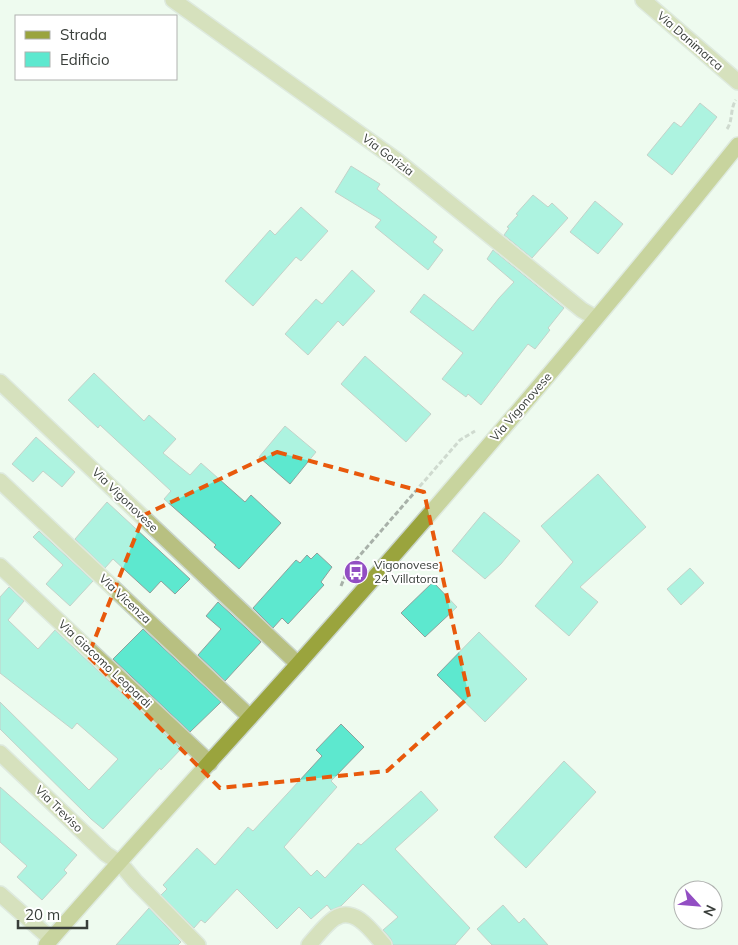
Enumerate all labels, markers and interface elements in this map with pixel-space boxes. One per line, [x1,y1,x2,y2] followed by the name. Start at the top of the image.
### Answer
[654,8,726,73] street label: Via Danimarca
[15,15,178,80] legend
[60,25,107,44] text: Strada
[60,50,110,69] text: Edificio
[360,130,417,179] street label: Via Gorizia
[487,369,554,444] street label: Via Vigonovese
[89,464,161,535] street label: Via Vigonovese
[374,557,438,586] place label: Vigonovese 24 Villatora
[343,559,369,585] bus stop icon: Vigonovese 24 Villatora
[96,571,154,626] street label: Via Vicenza
[56,616,155,711] street label: Via Giacomo Leopardi
[32,782,86,835] street label: Via Treviso
[673,880,723,930] north arrow
[18,898,86,930] scale bar
[699,902,720,919] text: N
[25,905,60,924] text: 20 m

